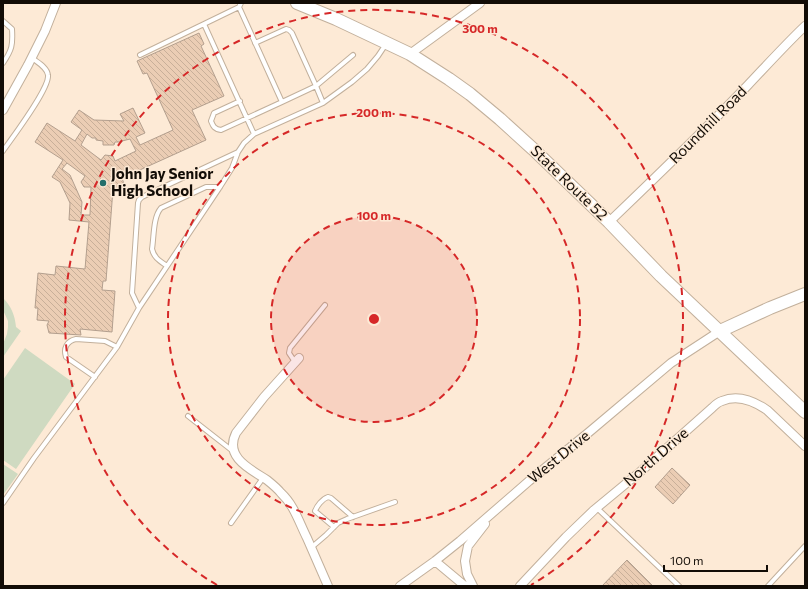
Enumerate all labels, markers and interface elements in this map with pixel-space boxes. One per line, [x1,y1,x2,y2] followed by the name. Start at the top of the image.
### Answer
[462,21,498,35] text: 300 m
[665,82,750,167] street label: Roundhill Road
[356,105,392,119] text: 200 m
[527,141,612,224] street label: State Route 52
[111,164,214,199] place label: John Jay Senior High School
[98,178,108,188] marker: John Jay Senior High School
[357,208,391,222] text: 100 m
[367,312,381,326] centre of rings
[619,423,692,489] street label: North Drive
[524,426,593,487] street label: West Drive
[664,547,767,573] scale bar
[670,553,704,567] text: 100 m

